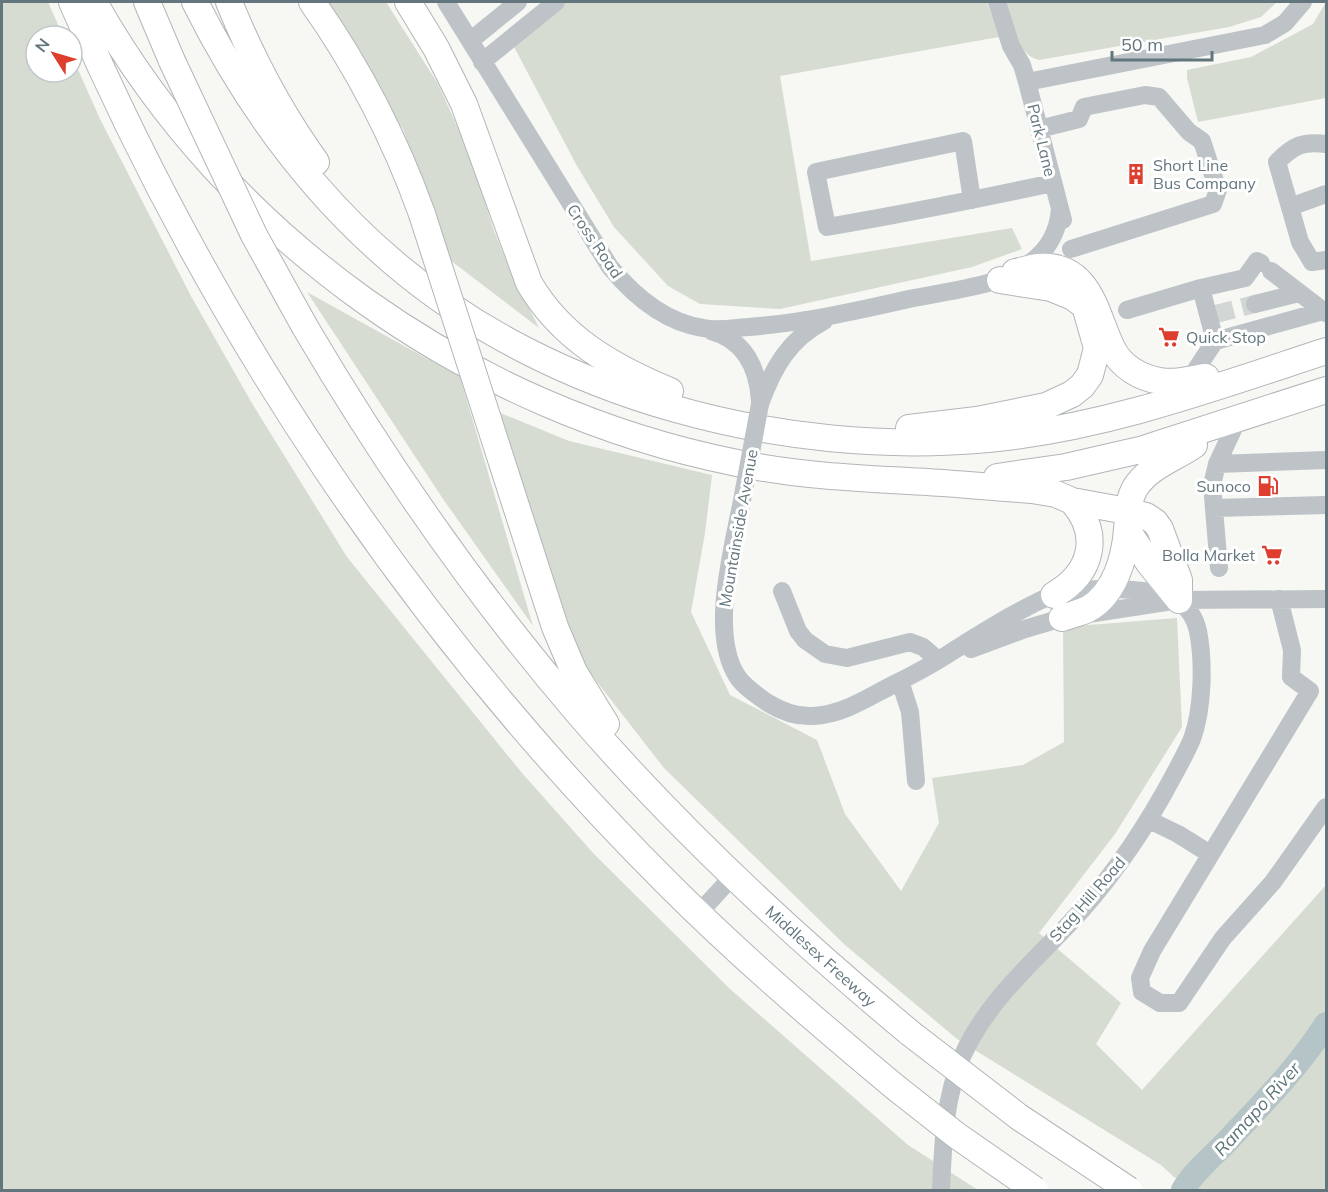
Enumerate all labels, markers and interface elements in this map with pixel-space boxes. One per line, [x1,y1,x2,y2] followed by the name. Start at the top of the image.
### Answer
[24,24,84,84] north arrow
[1112,24,1212,62] scale bar
[1121,33,1163,56] text: 50 m
[30,34,54,56] text: N
[1023,102,1061,178] street label: Park Lane
[1153,155,1256,193] place label: Short Line Bus Company
[1124,162,1148,186] building icon: Short Line Bus Company
[563,200,627,282] street label: Cross Road
[1157,325,1181,349] supermarket icon: Quick Stop
[1186,327,1266,347] place label: Quick Stop
[714,448,762,608] street label: Mountainside Avenue
[1256,474,1280,498] fuel station icon: Sunoco
[1196,476,1251,496] place label: Sunoco
[1260,543,1284,567] supermarket icon: Bolla Market
[1162,545,1255,565] place label: Bolla Market
[1045,852,1129,946] street label: Stag Hill Road
[761,901,881,1011] street label: Middlesex Freeway
[1209,1056,1306,1161] water label: Ramapo River

